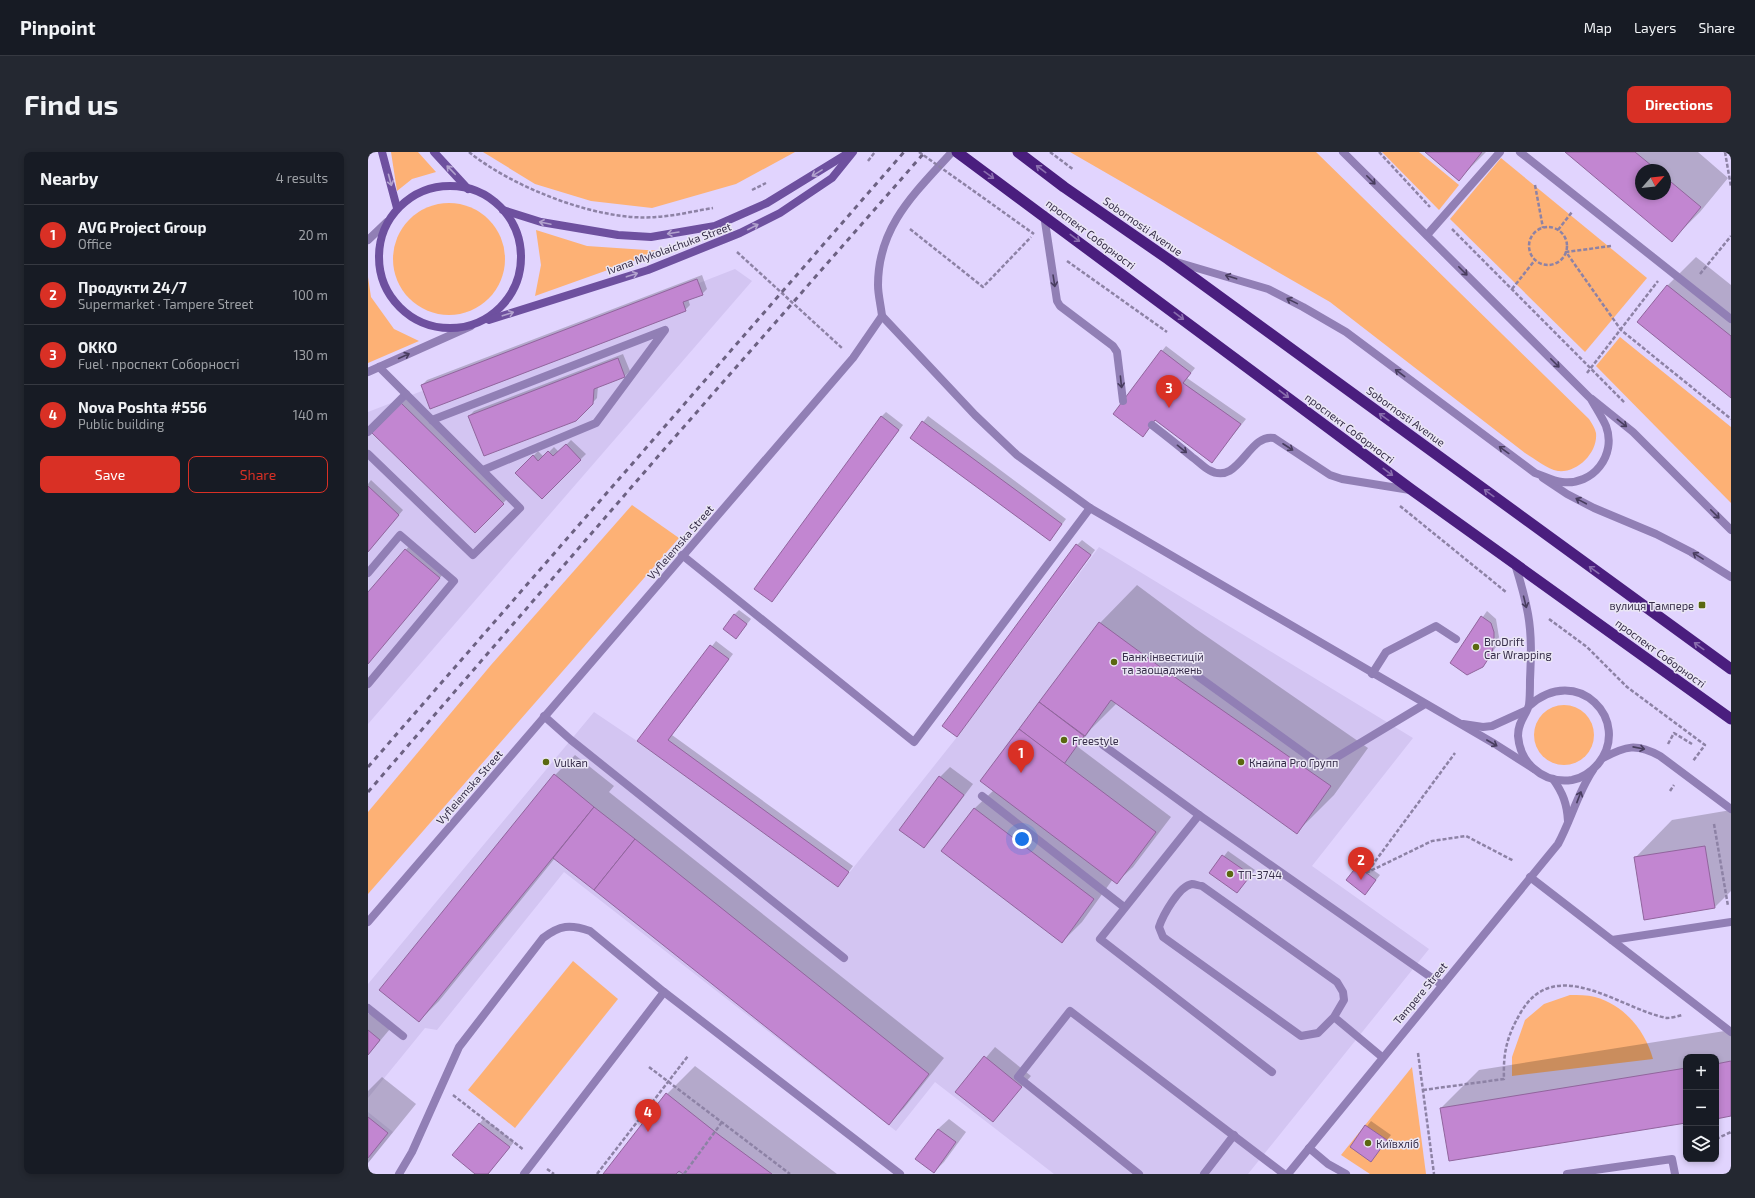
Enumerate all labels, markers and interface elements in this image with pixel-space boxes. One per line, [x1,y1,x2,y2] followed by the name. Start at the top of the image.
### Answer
[20,16,95,39] text: Pinpoint
[1584,19,1612,36] text: Map
[1634,19,1676,36] text: Layers
[1698,19,1735,36] text: Share
[1627,86,1731,123] button: Directions
[24,87,118,121] text: Find us
[1635,164,1671,200] north arrow
[446,165,456,175] one-way arrow
[1035,165,1046,174] one-way arrow
[40,168,98,188] text: Nearby
[811,169,823,177] one-way arrow
[276,170,328,186] text: 4 results
[983,171,994,179] one-way arrow
[386,173,394,186] one-way arrow
[1366,175,1376,184] one-way arrow
[1101,194,1185,258] street label: Sobornosti Avenue
[1044,196,1138,272] street label: проспект Соборності
[78,218,206,236] text: AVG Project Group
[538,218,551,226] one-way arrow
[605,219,733,277] street label: Ivana Mykolaichuka Street
[747,223,759,230] one-way arrow
[50,227,56,243] text: 1
[299,227,328,243] text: 20 m
[667,229,680,237] one-way arrow
[1070,234,1081,243] one-way arrow
[78,236,112,252] text: Office
[1458,266,1468,276] one-way arrow
[626,270,638,278] one-way arrow
[1225,273,1238,280] one-way arrow
[1050,274,1058,287] one-way arrow
[78,278,187,296] text: Продукти 24/7
[49,287,57,303] text: 2
[293,287,328,303] text: 100 m
[78,296,254,312] text: Supermarket · Tampere Street
[1286,297,1298,304] one-way arrow
[502,310,515,317] one-way arrow
[1174,312,1185,320] one-way arrow
[78,338,117,356] text: OKKO
[49,347,57,363] text: 3
[293,347,328,363] text: 130 m
[397,352,409,359] one-way arrow
[78,356,239,372] text: Fuel · проспект Соборності
[1550,358,1560,368] one-way arrow
[1394,369,1405,377] one-way arrow
[1117,375,1125,388] one-way arrow
[1156,375,1182,408] pin: 3
[1364,383,1448,449] street label: Sobornosti Avenue
[1278,390,1289,398] one-way arrow
[1303,390,1397,466] street label: проспект Соборності
[78,398,207,416] text: Nova Poshta #556
[49,407,57,423] text: 4
[293,407,328,423] text: 140 m
[1379,412,1390,421] one-way arrow
[78,416,164,432] text: Public building
[1616,419,1627,427] one-way arrow
[1282,443,1293,451] one-way arrow
[1177,445,1188,453] one-way arrow
[1499,446,1510,454] one-way arrow
[40,456,180,493] button: Save
[188,456,328,493] button: Share
[1382,468,1393,476] one-way arrow
[1484,489,1495,497] one-way arrow
[1575,497,1587,504] one-way arrow
[644,502,716,582] street label: Vyfleiemska Street
[1710,509,1720,519] one-way arrow
[1692,552,1704,560] one-way arrow
[1589,565,1600,574] one-way arrow
[1522,595,1529,608] one-way arrow
[1610,599,1694,613] place label: вулиця Тампере
[1697,600,1707,610] marker: вулиця Тампере
[1613,616,1709,690] street label: проспект Соборності
[1484,635,1552,661] place label: BroDrift Car Wrapping
[1471,642,1481,652] marker: BroDrift Car Wrapping
[1694,642,1705,650] one-way arrow
[1122,650,1204,676] place label: Банк інвестицій та заощаджень
[1109,657,1119,667] marker: Банк інвестицій та заощаджень
[1072,734,1119,747] place label: Freestyle
[1059,735,1069,745] marker: Freestyle
[1486,739,1498,747] one-way arrow
[1008,740,1034,773] pin: 1
[1632,744,1645,752] one-way arrow
[433,747,505,827] street label: Vyfleiemska Street
[554,756,588,769] place label: Vulkan
[1249,756,1338,770] place label: Кнайпа Pro Групп
[541,757,551,767] marker: Vulkan
[1236,757,1246,767] marker: Кнайпа Pro Групп
[1576,791,1584,803] one-way arrow
[1012,829,1032,849] your location
[1348,847,1374,880] pin: 2
[1238,868,1282,881] place label: ТП-3744
[1225,869,1235,879] marker: ТП-3744
[1390,960,1450,1026] street label: Tampere Street
[1683,1054,1719,1162] map controls
[1683,1054,1719,1090] button: +
[1683,1090,1719,1126] button: −
[635,1099,661,1132] pin: 4
[1683,1126,1719,1162] button: layers
[1376,1137,1419,1150] place label: Київхліб
[1363,1138,1373,1148] marker: Київхліб

